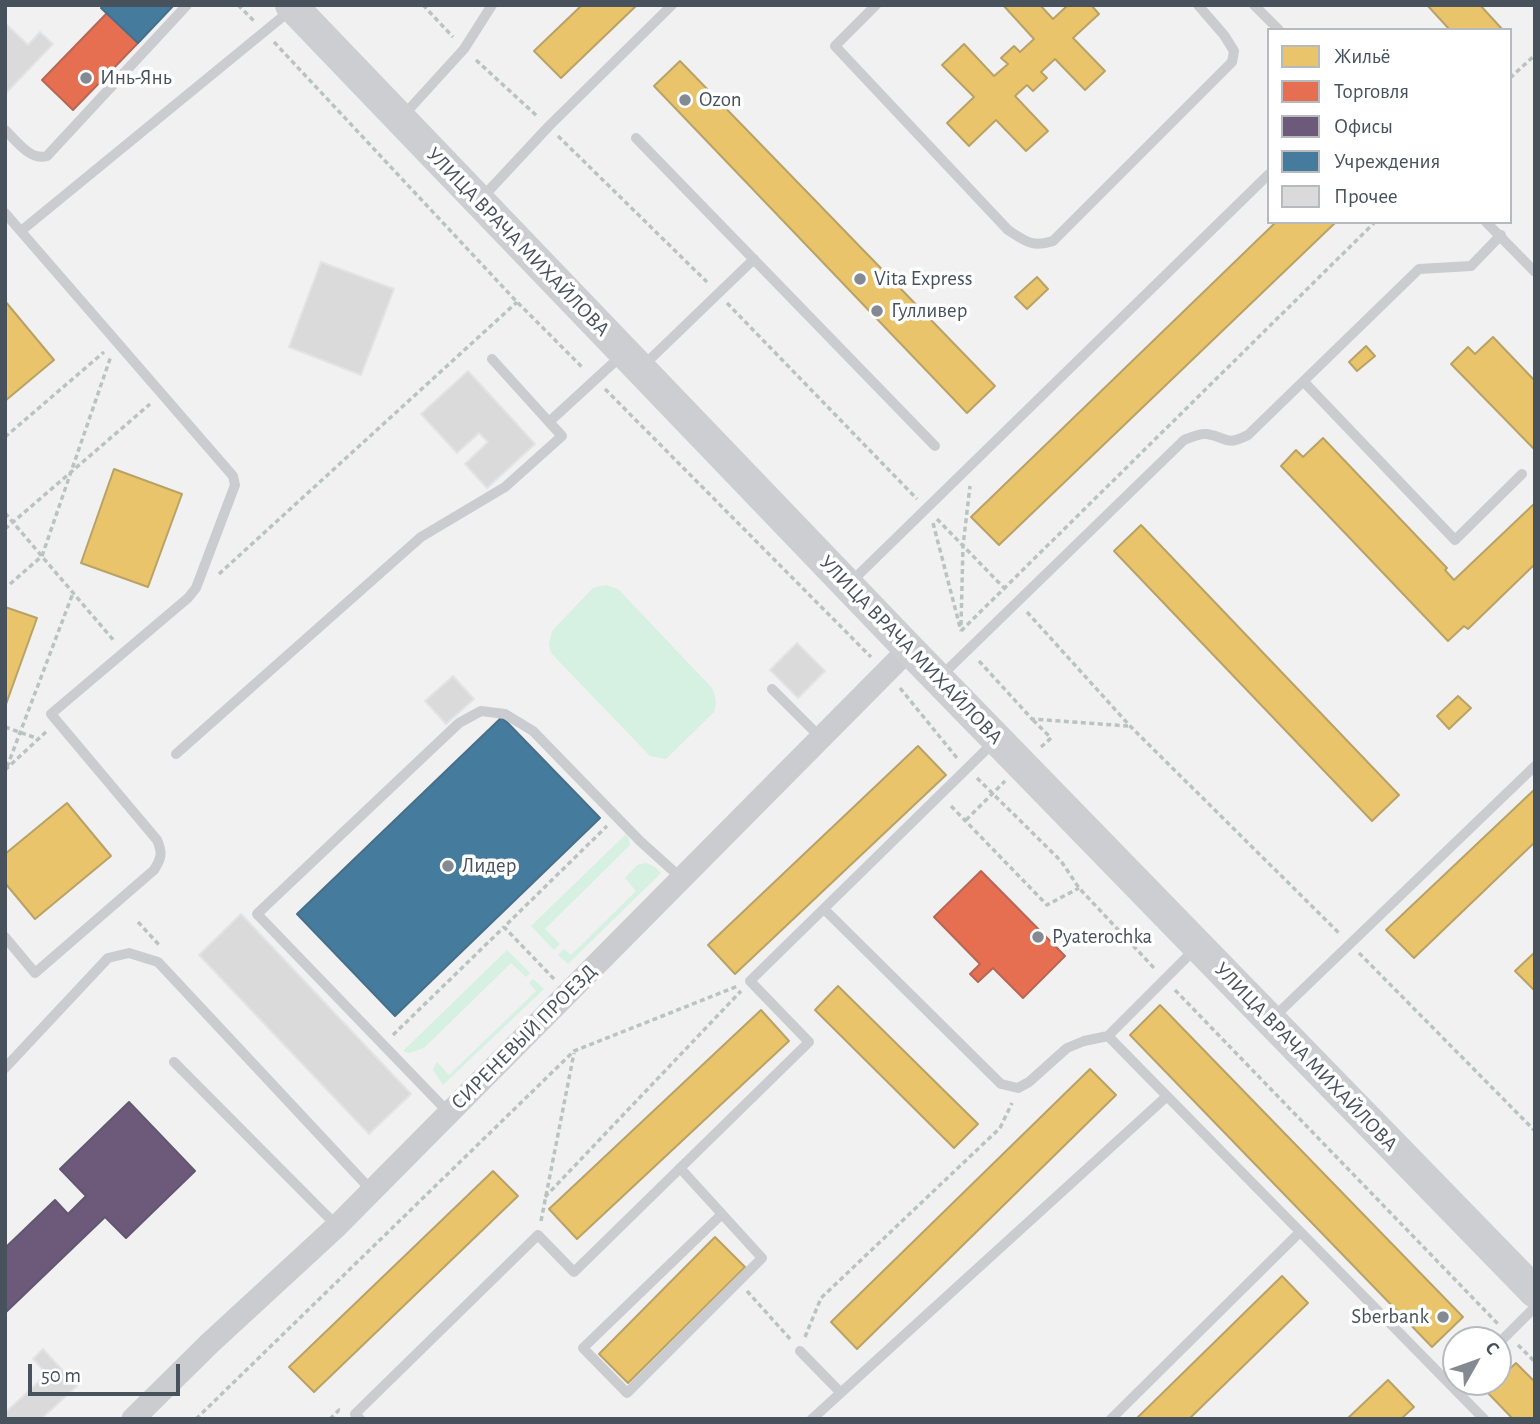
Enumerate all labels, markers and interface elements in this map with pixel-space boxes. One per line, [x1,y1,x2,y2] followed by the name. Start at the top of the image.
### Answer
[1267,28,1512,224] legend
[1334,46,1390,67] text: Жильё
[100,65,172,91] place label: Инь-Янь
[78,70,94,86] marker: Инь-Янь
[1334,81,1409,102] text: Торговля
[699,87,742,113] place label: Ozon
[677,92,693,108] marker: Ozon
[1334,116,1393,137] text: Офисы
[421,142,615,342] street label: УЛИЦА ВРАЧА МИХАЙЛОВА
[1334,151,1440,172] text: Учреждения
[1334,186,1398,207] text: Прочее
[874,266,973,292] place label: Vita Express
[852,271,868,287] marker: Vita Express
[891,298,967,324] place label: Гулливер
[869,303,885,319] marker: Гулливер
[814,550,1008,750] street label: УЛИЦА ВРАЧА МИХАЙЛОВА
[462,853,516,879] place label: Лидер
[440,858,456,874] marker: Лидер
[1052,924,1152,950] place label: Pyaterochka
[1030,929,1046,945] marker: Pyaterochka
[1209,957,1403,1157] street label: УЛИЦА ВРАЧА МИХАЙЛОВА
[446,959,602,1115] street label: СИРЕНЕВЫЙ ПРОЕЗД
[1351,1304,1429,1330] place label: Sberbank
[1435,1309,1451,1325] marker: Sberbank
[1442,1326,1512,1396] north arrow
[1481,1338,1503,1359] text: С
[32,1350,184,1394] scale bar
[41,1365,81,1386] text: 50 m

